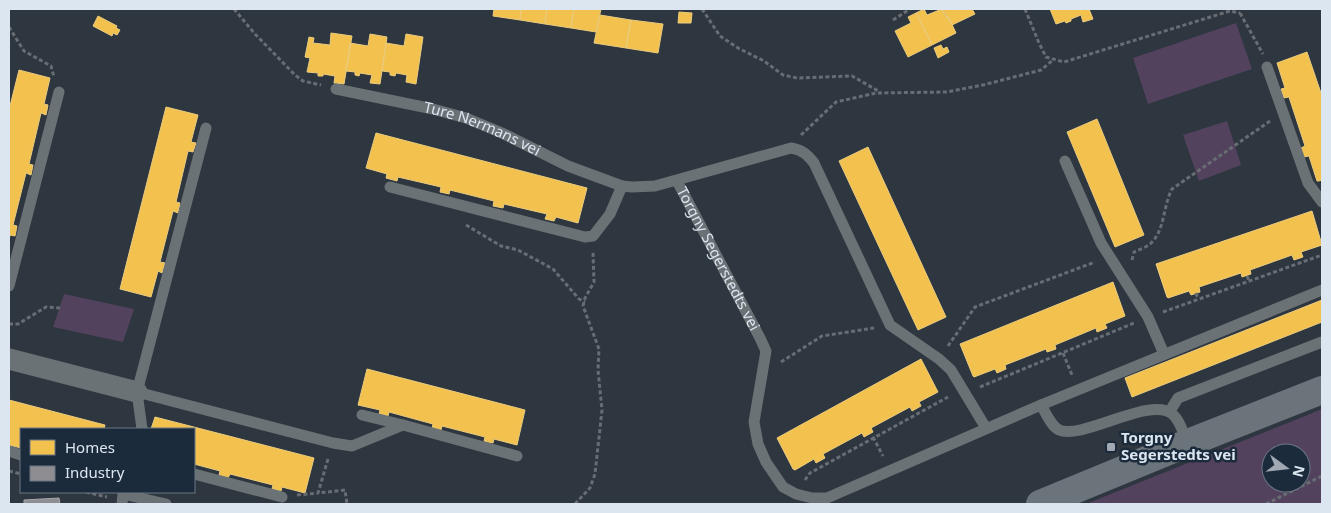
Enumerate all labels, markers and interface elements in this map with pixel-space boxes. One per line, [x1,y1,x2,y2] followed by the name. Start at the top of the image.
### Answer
[422,96,544,160] street label: Ture Nermans vei
[673,183,765,334] street label: Torgny Segerstedts vei
[1121,427,1236,464] place label: Torgny Segerstedts vei
[20,428,195,493] legend
[65,437,115,457] text: Homes
[1105,441,1117,453] marker: Torgny Segerstedts vei
[1261,443,1311,493] north arrow
[65,462,125,482] text: Industry
[1288,464,1310,479] text: N

